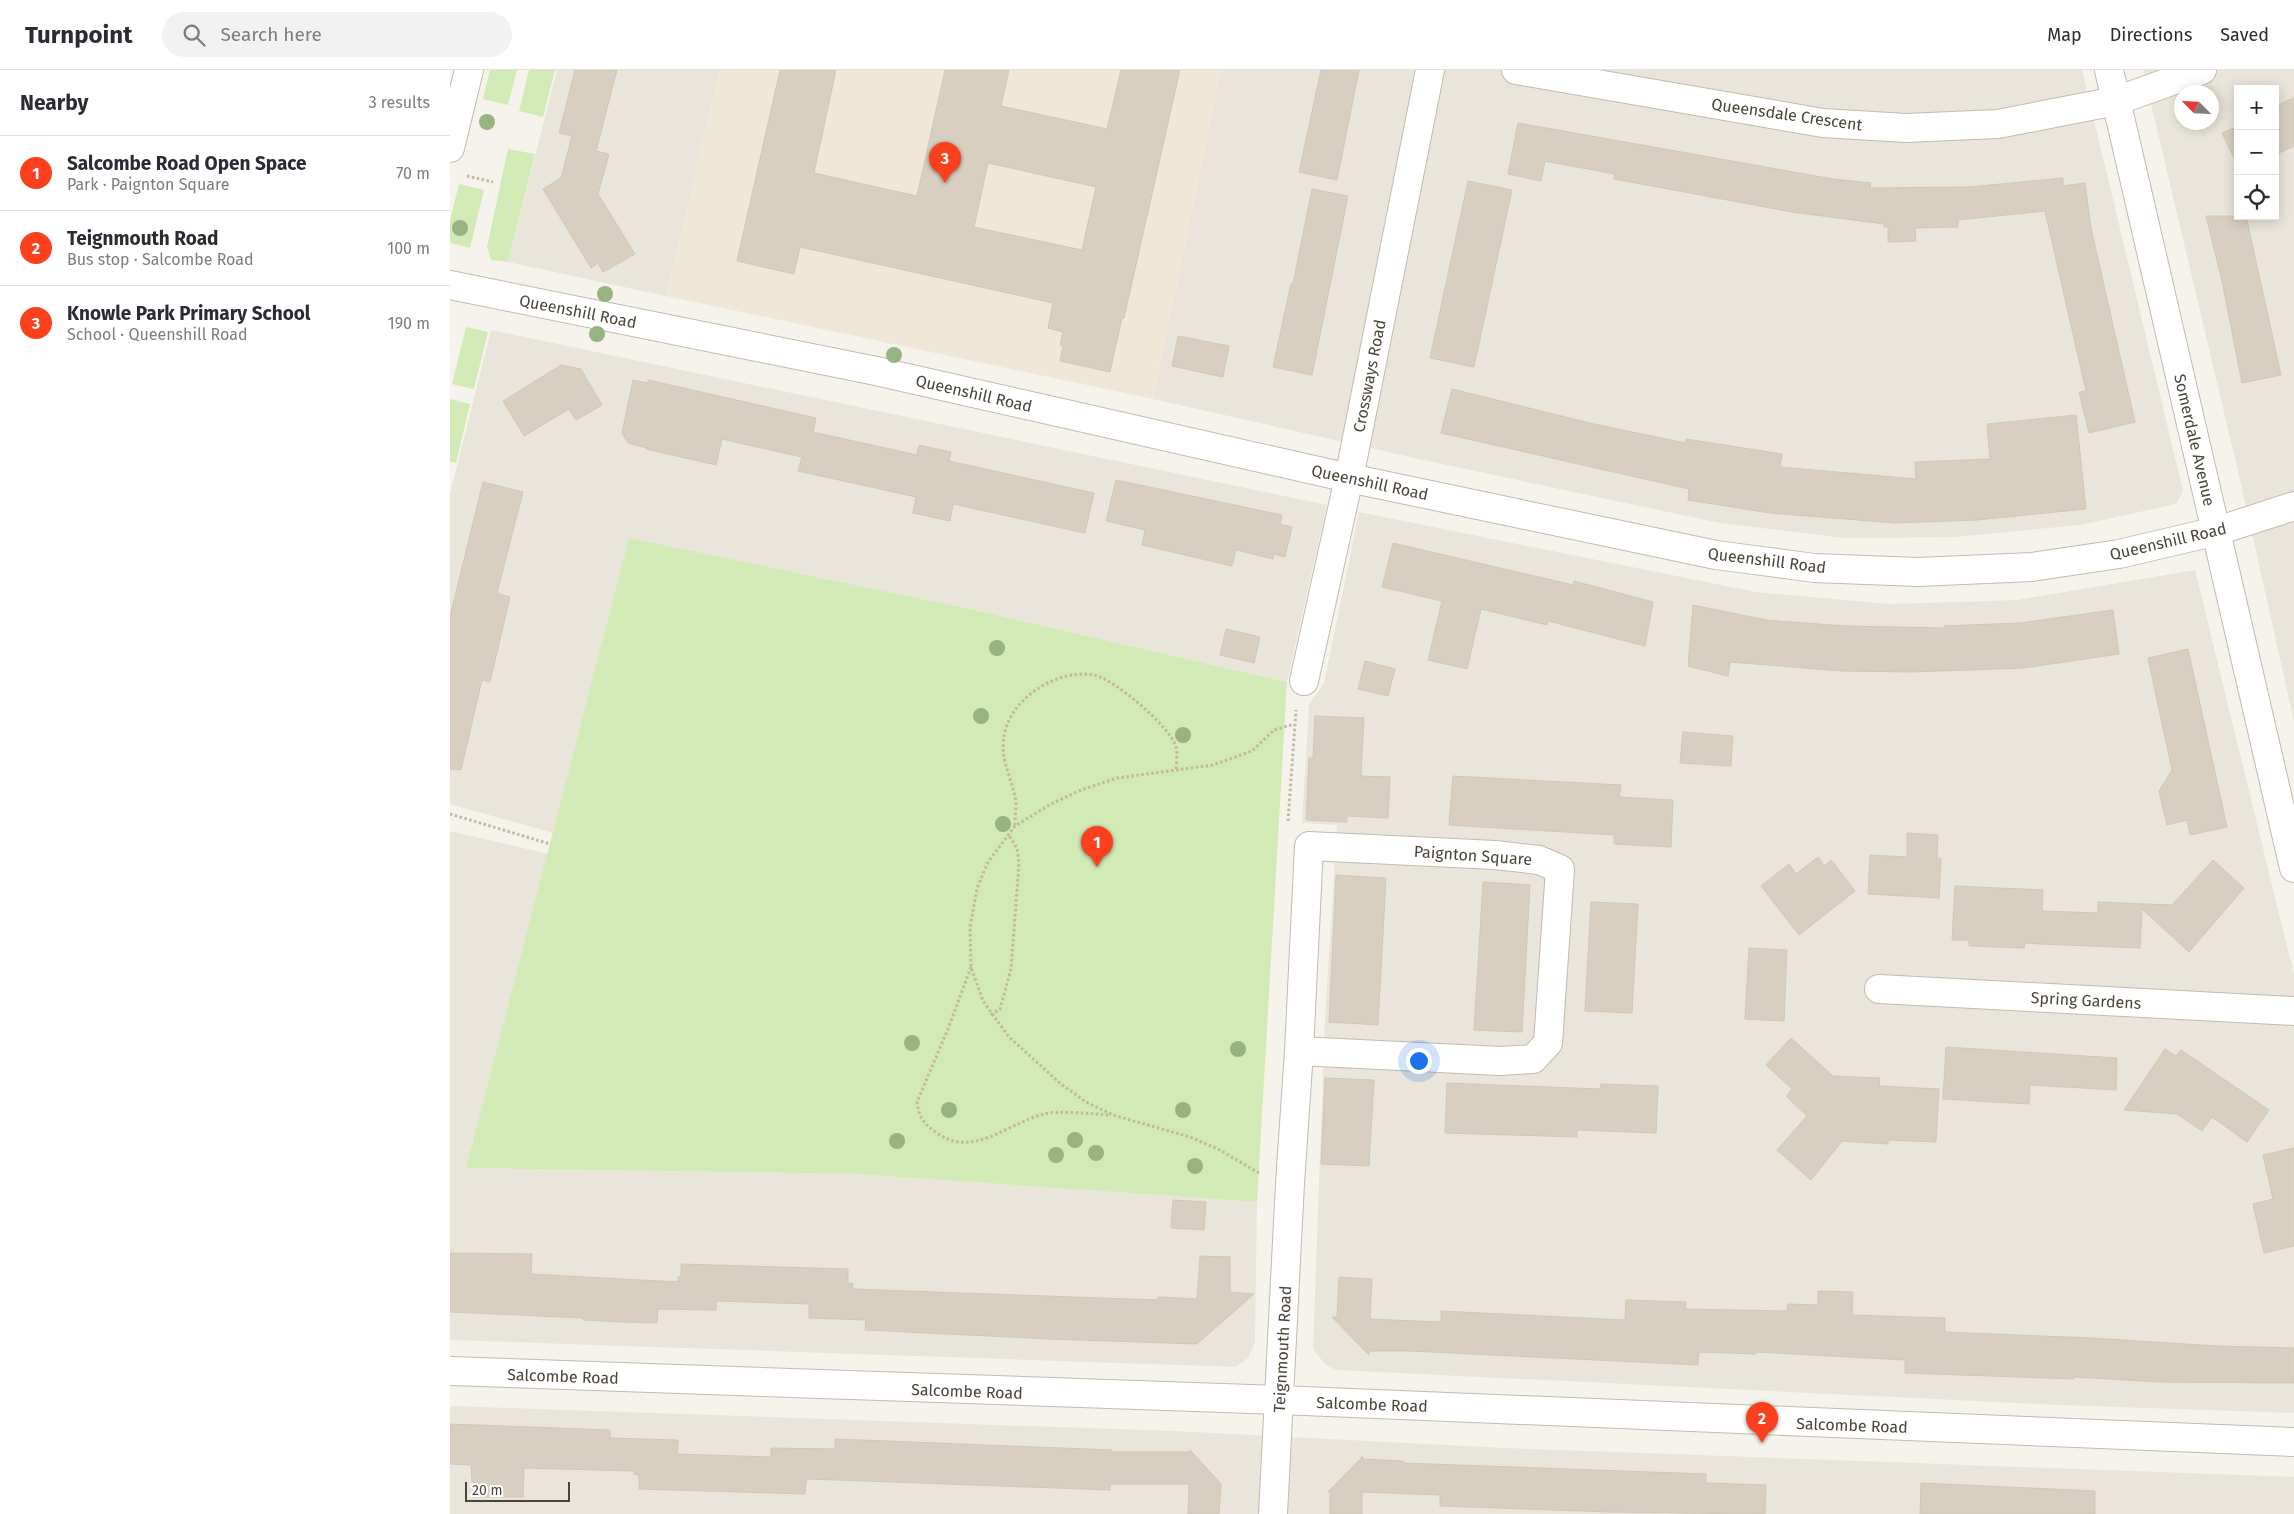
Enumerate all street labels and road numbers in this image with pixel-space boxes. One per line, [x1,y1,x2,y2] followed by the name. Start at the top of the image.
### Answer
[1710,94,1864,135] street label: Queensdale Crescent
[518,291,638,332] street label: Queenshill Road
[1349,318,1390,434] street label: Crossways Road
[914,371,1034,416] street label: Queenshill Road
[2170,372,2219,508] street label: Somerdale Avenue
[1310,461,1430,504] street label: Queenshill Road
[2108,519,2228,564] street label: Queenshill Road
[1707,544,1827,577] street label: Queenshill Road
[1413,842,1533,869] street label: Paignton Square
[2030,988,2142,1013] street label: Spring Gardens
[1270,1285,1295,1413] street label: Teignmouth Road
[507,1365,619,1388] street label: Salcombe Road
[911,1380,1023,1403] street label: Salcombe Road
[1316,1393,1428,1416] street label: Salcombe Road
[1796,1414,1908,1437] street label: Salcombe Road

